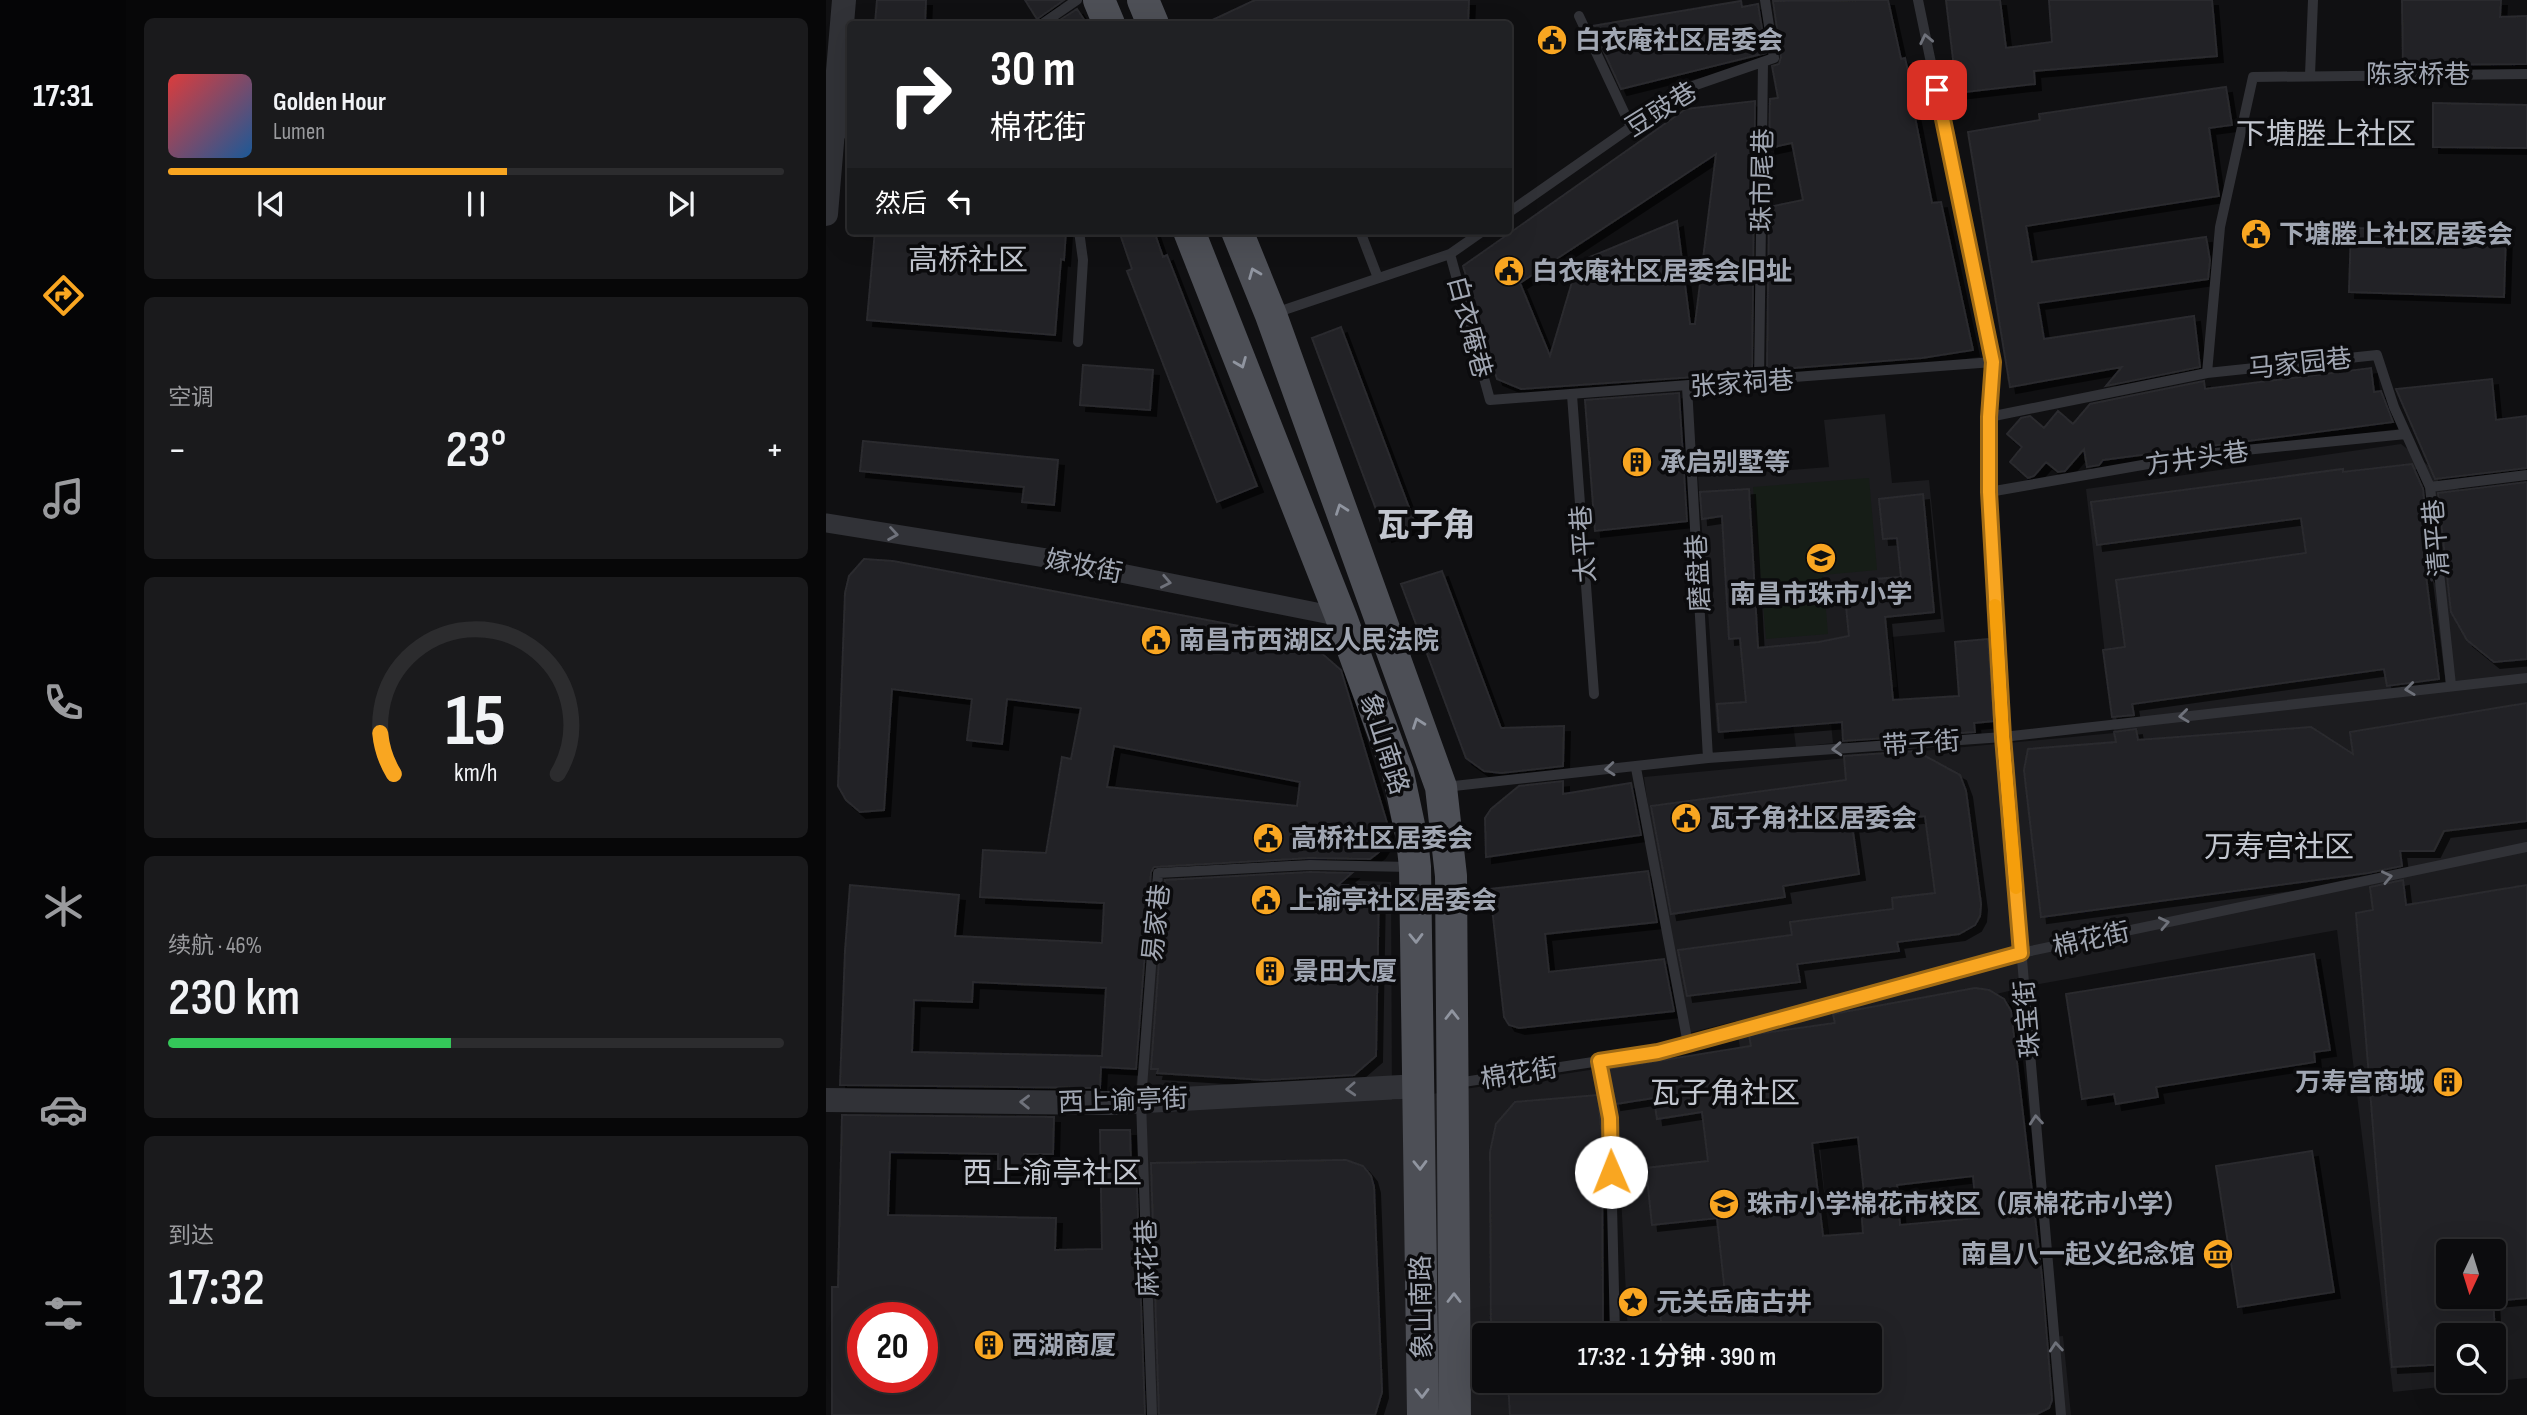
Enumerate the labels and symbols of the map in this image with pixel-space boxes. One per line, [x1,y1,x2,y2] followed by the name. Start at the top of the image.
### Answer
[1535,23,1569,57] public building icon: 白衣庵社区居委会
[1575,26,1783,57] place label: 白衣庵社区居委会
[1919,33,1934,45] one-way arrow
[1907,60,1967,120] pin
[2366,60,2470,91] street label: 陈家桥巷
[1621,76,1703,144] street label: 豆豉巷
[2236,117,2416,153] district label: 下塘塍上社区
[1747,128,1780,232] street label: 珠市尾巷
[2239,217,2273,251] public building icon: 下塘塍上社区居委会
[2279,220,2513,251] place label: 下塘塍上社区居委会
[908,243,1028,279] district label: 高桥社区
[1492,254,1526,288] public building icon: 白衣庵社区居委会旧址
[1532,257,1792,288] place label: 白衣庵社区居委会旧址
[1248,267,1262,279] one-way arrow
[1440,273,1497,382] street label: 白衣庵巷
[2247,344,2353,385] street label: 马家园巷
[1232,356,1246,368] one-way arrow
[1689,365,1795,404] street label: 张家祠巷
[2144,437,2251,482] street label: 方井头巷
[1620,445,1654,479] building icon: 承启别墅等
[1660,448,1790,479] place label: 承启别墅等
[2419,498,2456,578] street label: 清平巷
[1335,504,1349,516] one-way arrow
[1566,504,1603,584] street label: 太平巷
[1377,506,1476,546] district label: 瓦子角
[888,526,899,541] one-way arrow
[1682,533,1717,613] street label: 磨盘巷
[1804,541,1838,575] school or university icon: 南昌市珠市小学
[1042,545,1125,590] street label: 嫁妆街
[1160,573,1172,588] one-way arrow
[1730,580,1912,611] place label: 南昌市珠市小学
[1139,623,1173,657] public building icon: 南昌市西湖区人民法院
[1179,626,1439,657] place label: 南昌市西湖区人民法院
[2404,682,2416,697] one-way arrow
[1353,690,1414,799] street label: 象山南路
[2179,708,2190,723] one-way arrow
[1412,718,1426,730] one-way arrow
[1881,726,1961,763] street label: 带子街
[1831,741,1842,756] one-way arrow
[1604,761,1615,776] one-way arrow
[1669,801,1703,835] public building icon: 瓦子角社区居委会
[1709,804,1917,835] place label: 瓦子角社区居委会
[1251,821,1285,855] public building icon: 高桥社区居委会
[1291,824,1473,855] place label: 高桥社区居委会
[2204,830,2354,866] district label: 万寿宫社区
[2381,870,2393,885] one-way arrow
[1138,883,1177,964] street label: 易家巷
[1249,883,1283,917] public building icon: 上谕亭社区居委会
[1289,886,1497,917] place label: 上谕亭社区居委会
[2050,917,2133,964] street label: 棉花街
[2158,917,2170,932] one-way arrow
[1409,933,1424,944] one-way arrow
[1253,954,1287,988] building icon: 景田大厦
[1293,957,1397,988] place label: 景田大厦
[2010,979,2047,1059] street label: 珠宝街
[1445,1010,1460,1021] one-way arrow
[1478,1053,1560,1096] street label: 棉花街
[2431,1065,2465,1099] building icon: 万寿宫商城
[2295,1068,2425,1099] place label: 万寿宫商城
[1650,1076,1800,1112] district label: 瓦子角社区
[1345,1082,1356,1097] one-way arrow
[1058,1084,1189,1119] street label: 西上谕亭街
[1020,1094,1030,1110] one-way arrow
[2029,1115,2044,1126] one-way arrow
[1574,1135,1648,1209] position arrow
[962,1156,1142,1192] district label: 西上渝亭社区
[1412,1161,1428,1171] one-way arrow
[1707,1187,1741,1221] school or university icon: 珠市小学棉花市校区（原棉花市小学）
[1747,1190,2189,1221] place label: 珠市小学棉花市校区（原棉花市小学）
[1132,1218,1165,1297] street label: 麻花巷
[2201,1237,2235,1271] museum icon: 南昌八一起义纪念馆
[2436,1239,2506,1309] north arrow
[1961,1240,2195,1271] place label: 南昌八一起义纪念馆
[1406,1255,1439,1359] street label: 象山南路
[1616,1285,1650,1319] place icon: 元关岳庙古井
[1656,1288,1812,1319] place label: 元关岳庙古井
[1446,1292,1462,1303] one-way arrow
[847,1302,938,1393] speed limit sign: 20
[972,1328,1006,1362] building icon: 西湖商厦
[1012,1331,1116,1362] place label: 西湖商厦
[2048,1341,2063,1353] one-way arrow
[1415,1388,1430,1399] one-way arrow

